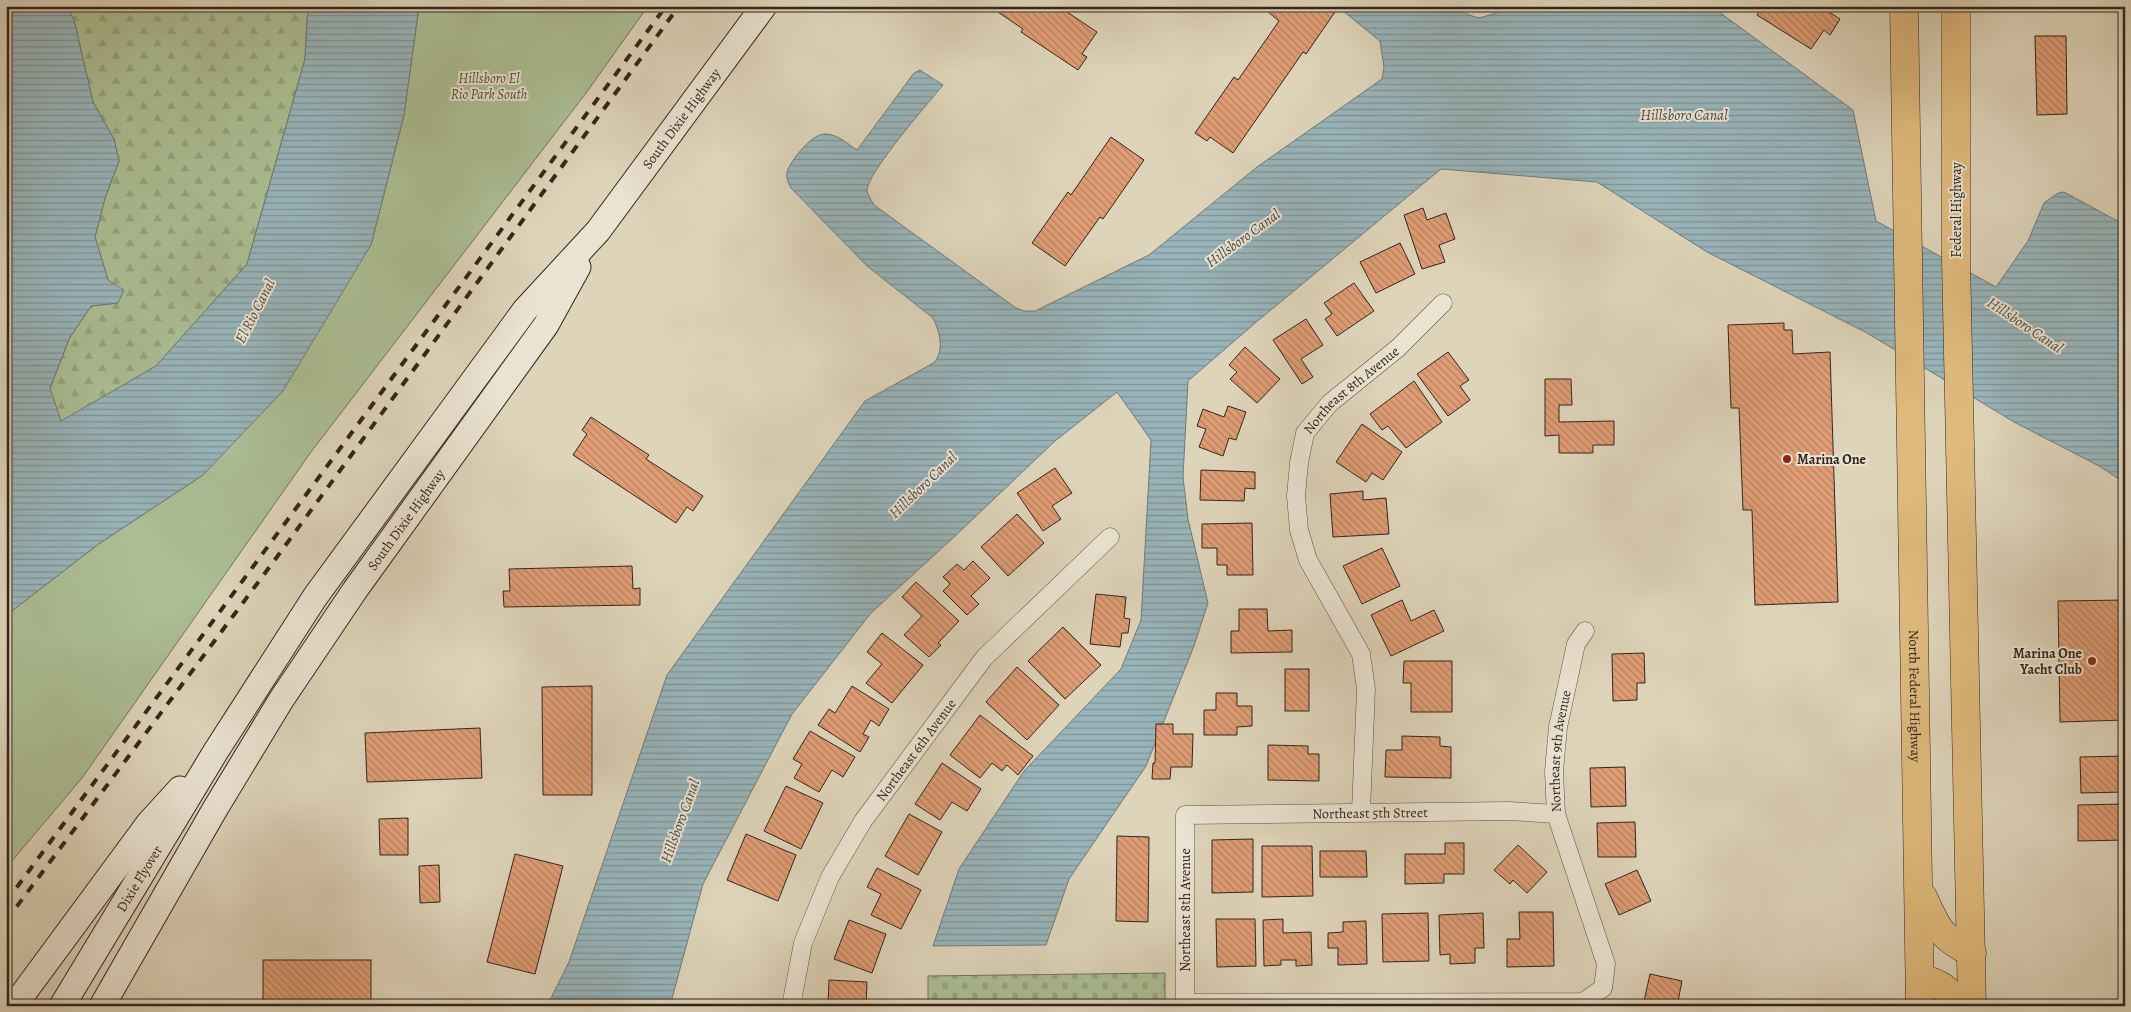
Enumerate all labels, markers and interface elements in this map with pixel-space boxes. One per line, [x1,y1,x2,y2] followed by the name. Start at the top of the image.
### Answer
[638,64,725,173] street label: South Dixie Highway
[451,69,527,104] park label: Hillsboro El Rio Park South
[1640,105,1728,125] water label: Hillsboro Canal
[1947,162,1966,258] street label: Federal Highway
[1202,204,1284,272] water label: Hillsboro Canal
[230,275,280,347] water label: El Rio Canal
[1983,292,2067,358] water label: Hillsboro Canal
[1299,342,1403,438] street label: Northeast 8th Avenue
[885,447,962,523] water label: Hillsboro Canal
[1797,450,1867,469] place label: Marina One
[1781,453,1793,465] marker: Marina One
[363,465,450,574] street label: South Dixie Highway
[1904,630,1925,763] street label: North Federal Highway
[2013,644,2083,679] place label: Marina One Yacht Club
[2086,655,2098,667] marker: Marina One Yacht Club
[1545,688,1576,813] street label: Northeast 9th Avenue
[872,695,961,805] street label: Northeast 6th Avenue
[656,776,704,866] water label: Hillsboro Canal
[1312,803,1428,823] street label: Northeast 5th Street
[112,841,167,916] street label: Dixie Flyover
[1176,848,1195,972] street label: Northeast 8th Avenue

